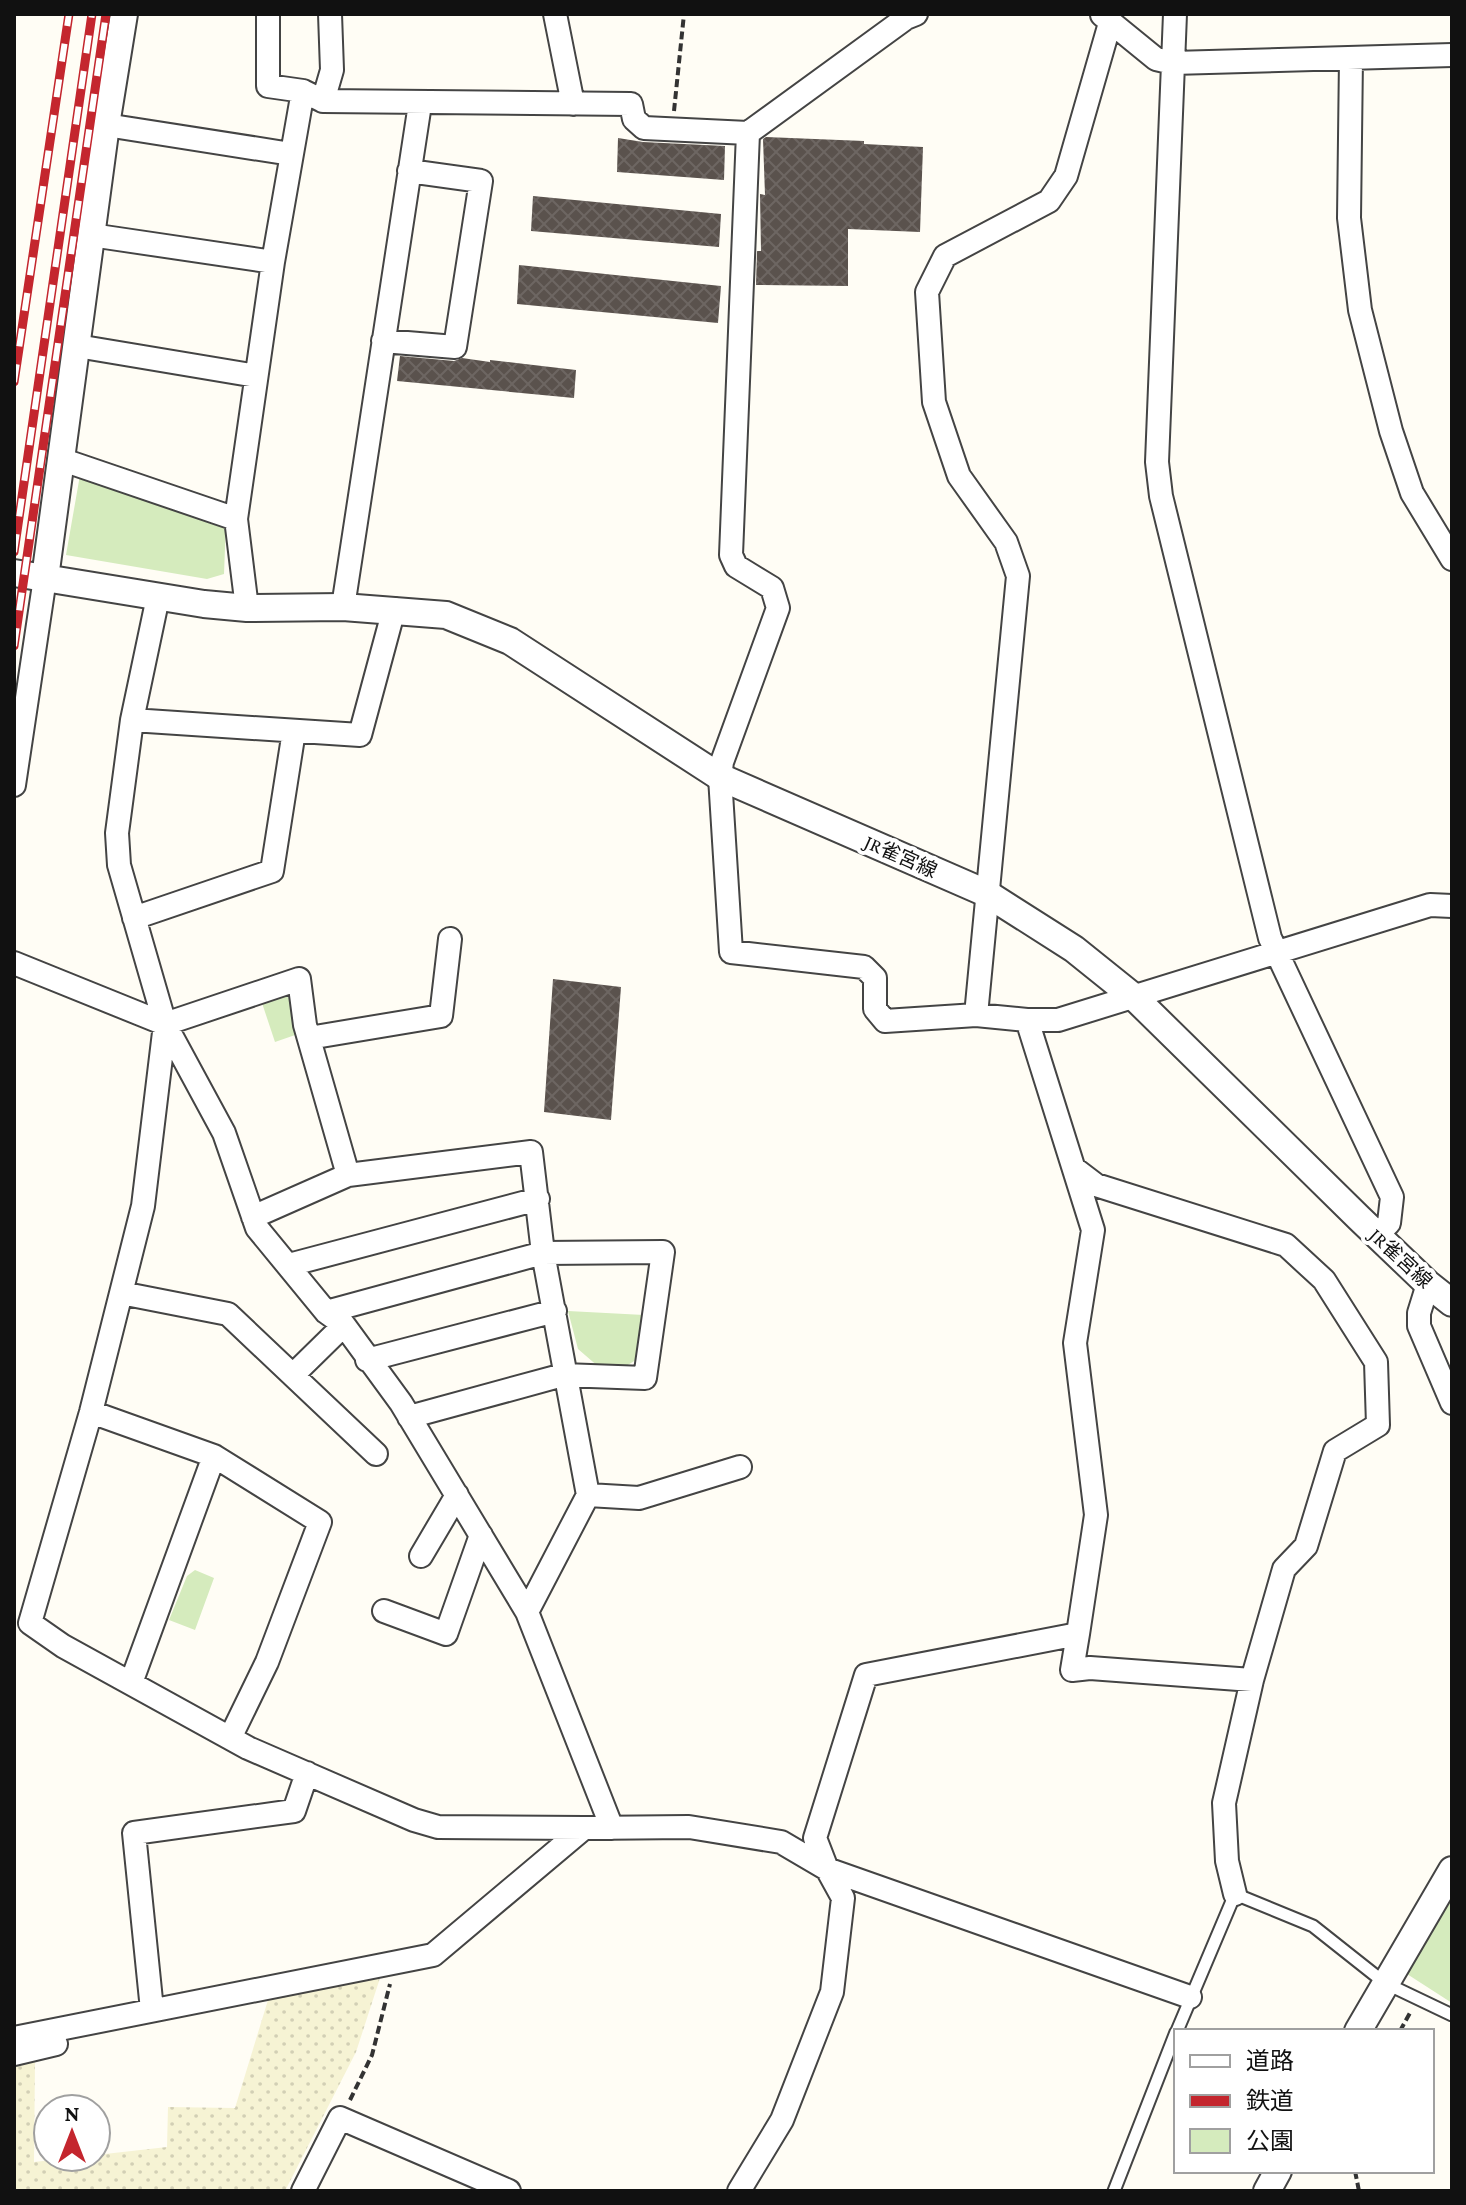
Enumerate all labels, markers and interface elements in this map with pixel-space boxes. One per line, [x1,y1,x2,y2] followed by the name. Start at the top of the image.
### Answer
[859,829,941,883] street label: JR雀宮線
[1363,1222,1437,1293] street label: JR雀宮線
[1174,2029,1434,2173] legend
[1246,2047,1294,2074] text: 道路
[1246,2087,1294,2114] text: 鉄道
[32,2093,112,2173] north arrow
[65,2101,80,2126] text: N
[1246,2127,1294,2154] text: 公園

